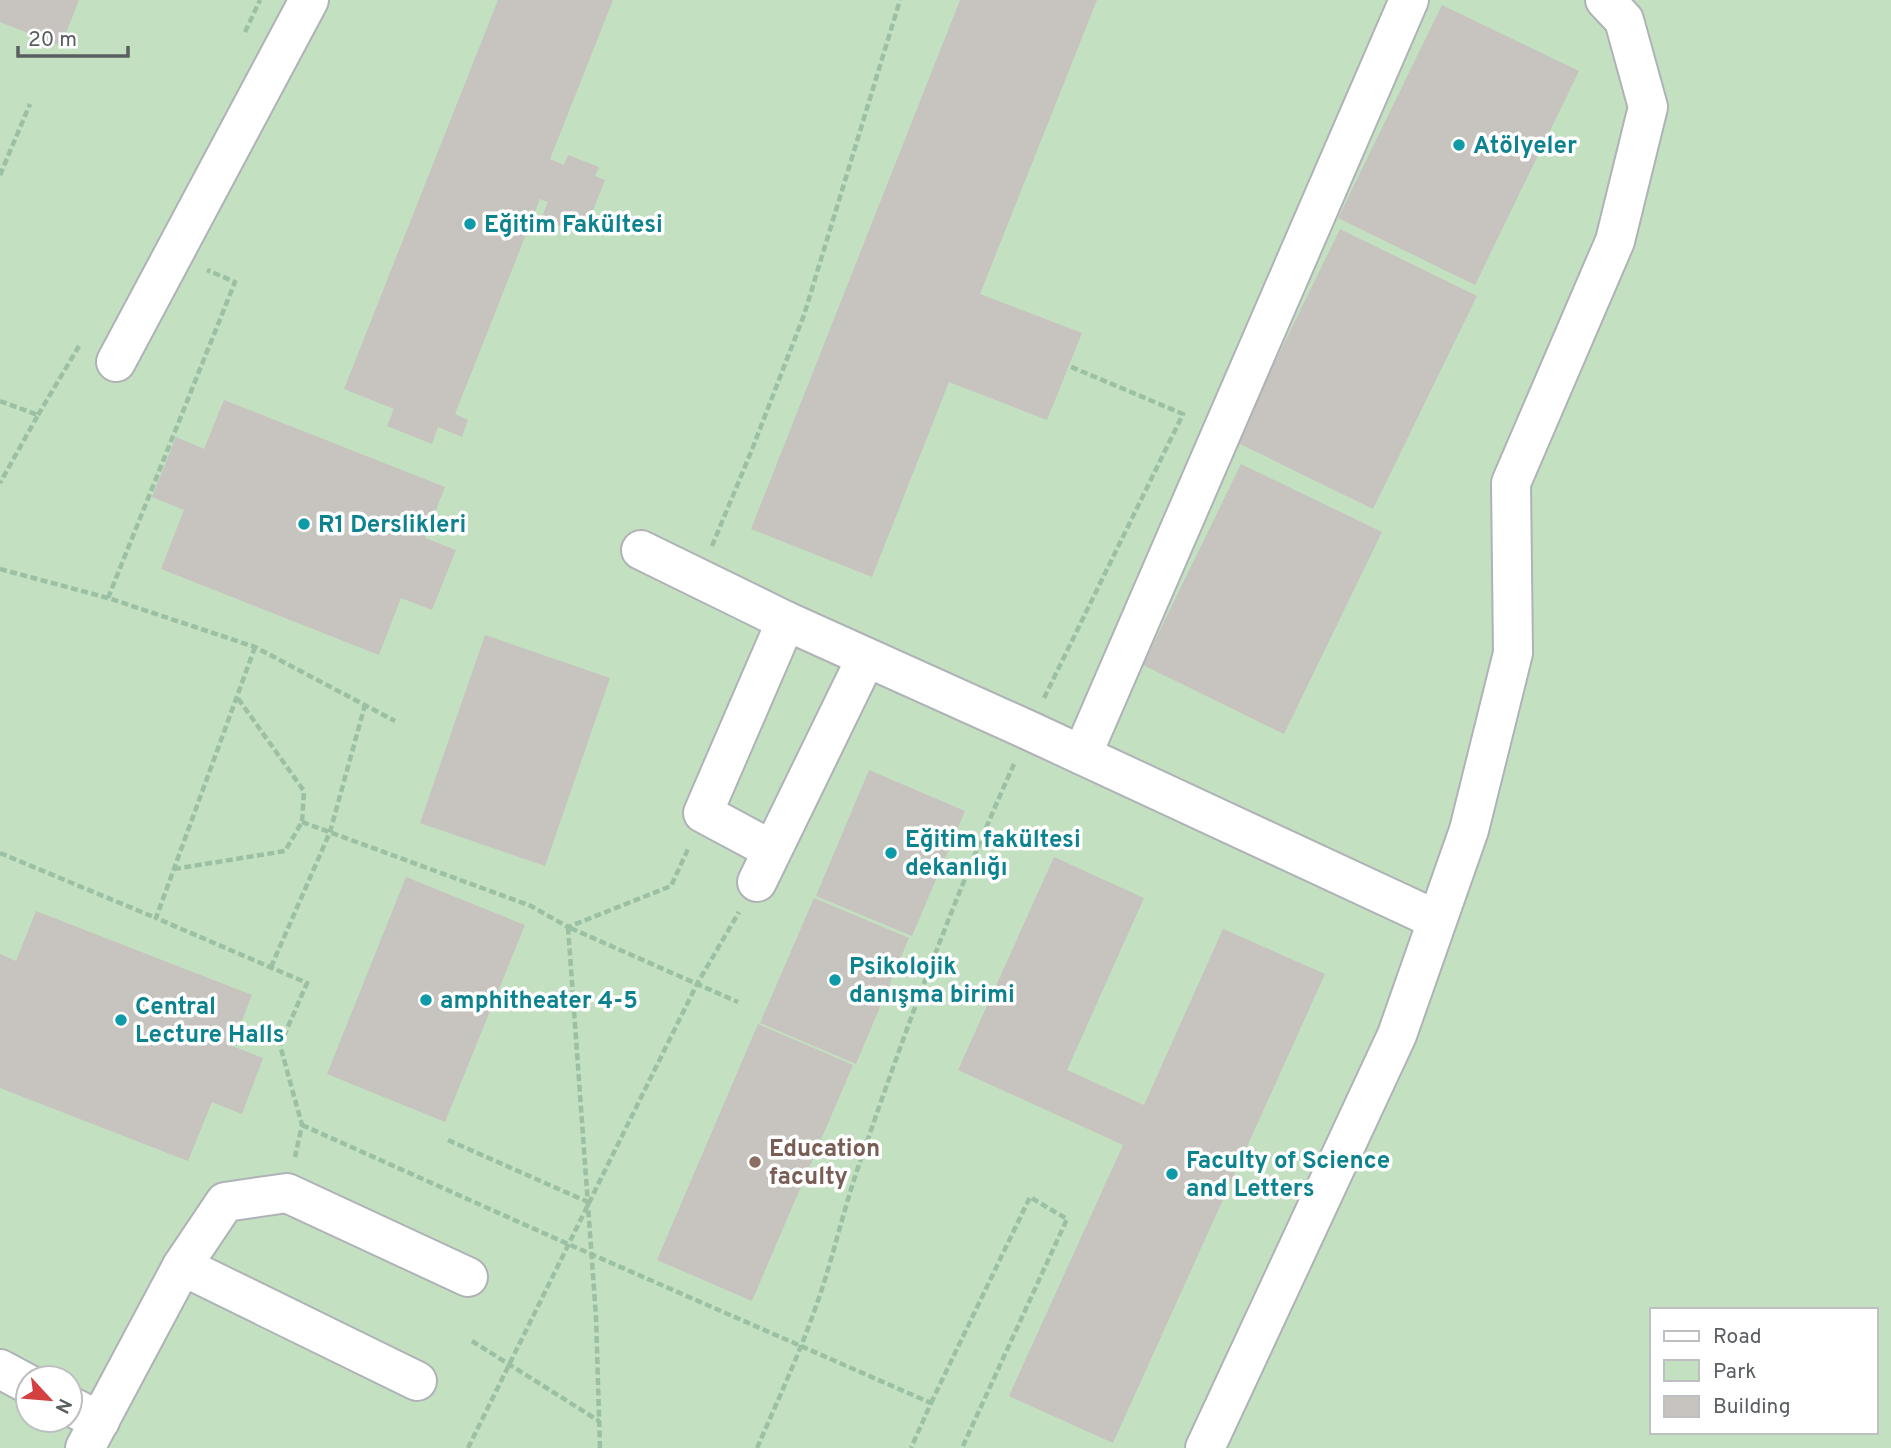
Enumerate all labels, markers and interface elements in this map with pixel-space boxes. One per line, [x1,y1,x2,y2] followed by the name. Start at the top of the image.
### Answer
[18,14,128,58] scale bar
[28,27,77,54] text: 20 m
[1473,132,1577,162] place label: Atölyeler
[1451,137,1467,153] marker: Atölyeler
[484,211,663,241] place label: Eğitim Fakültesi
[462,216,478,232] marker: Eğitim Fakültesi
[318,511,466,541] place label: R1 Derslikleri
[296,516,312,532] marker: R1 Derslikleri
[905,826,1081,884] place label: Eğitim fakültesi dekanlığı
[883,845,899,861] marker: Eğitim fakültesi dekanlığı
[849,953,1015,1011] place label: Psikolojik danışma birimi
[827,972,843,988] marker: Psikolojik danışma birimi
[440,987,638,1017] place label: amphitheater 4-5
[418,992,434,1008] marker: amphitheater 4-5
[135,993,284,1051] place label: Central Lecture Halls
[113,1012,129,1028] marker: Central Lecture Halls
[769,1135,880,1193] place label: Education faculty
[1186,1147,1390,1205] place label: Faculty of Science and Letters
[747,1154,763,1170] marker: Education faculty
[1164,1166,1180,1182] marker: Faculty of Science and Letters
[1650,1308,1877,1434] legend
[1713,1324,1762,1351] text: Road
[1713,1359,1756,1386] text: Park
[14,1364,84,1434] north arrow
[49,1394,76,1417] text: N
[1713,1394,1791,1421] text: Building

